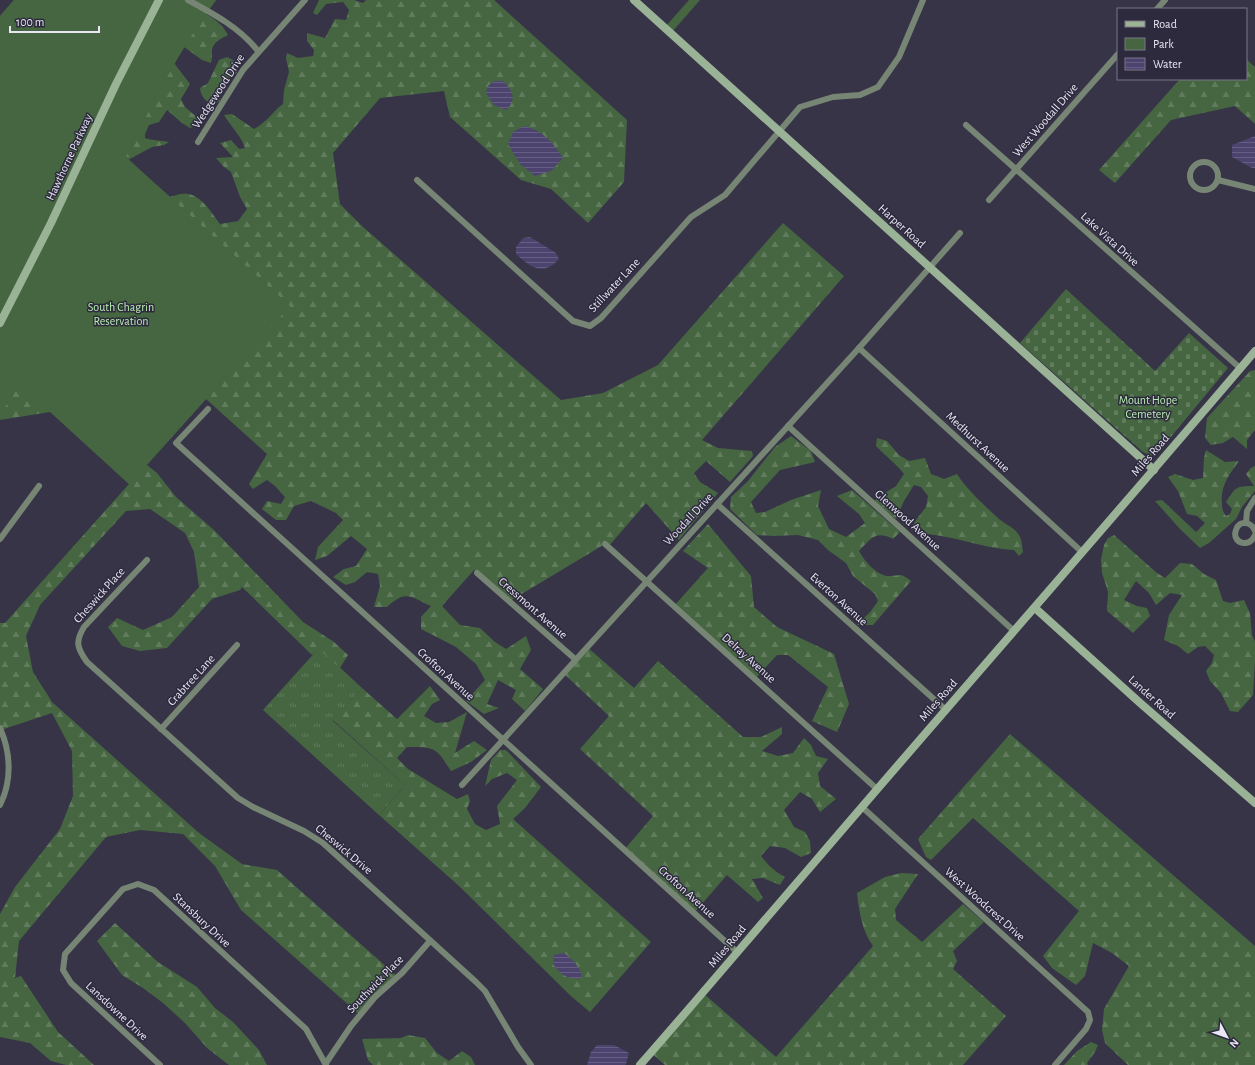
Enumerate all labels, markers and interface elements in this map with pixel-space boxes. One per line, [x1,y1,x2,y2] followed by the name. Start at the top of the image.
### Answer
[10,8,99,34] scale bar
[1117,8,1247,80] legend
[16,16,44,28] text: 100 m
[1153,18,1177,30] text: Road
[1153,38,1174,50] text: Park
[189,52,247,130] street label: Wedgewood Drive
[1153,58,1182,70] text: Water
[1010,81,1080,159] street label: West Woodall Drive
[44,112,95,203] street label: Hawthorne Parkway
[876,202,928,250] street label: Harper Road
[1079,210,1141,268] street label: Lake Vista Drive
[586,256,642,314] street label: Stillwater Lane
[88,301,154,327] park label: South Chagrin Reservation
[1119,394,1177,421] park label: Mount Hope Cemetery
[944,410,1012,474] street label: Medhurst Avenue
[1129,432,1171,478] street label: Miles Road
[873,487,943,553] street label: Glenwood Avenue
[661,491,715,547] street label: Woodall Drive
[71,565,127,625] street label: Cheswick Place
[808,570,870,628] street label: Everton Avenue
[496,575,570,641] street label: Cressmont Avenue
[719,631,778,686] street label: Delray Avenue
[415,646,477,702] street label: Crofton Avenue
[165,652,217,708] street label: Crabtree Lane
[1126,673,1178,721] street label: Lander Road
[917,677,959,723] street label: Miles Road
[313,822,375,876] street label: Cheswick Drive
[656,864,718,920] street label: Crofton Avenue
[943,865,1027,943] street label: West Woodcrest Drive
[170,890,233,950] street label: Stansbury Drive
[706,923,748,969] street label: Miles Road
[345,953,405,1015] street label: Southwick Place
[84,979,150,1043] street label: Lansdowne Drive
[1207,1017,1247,1057] north arrow
[1228,1037,1241,1050] text: N

